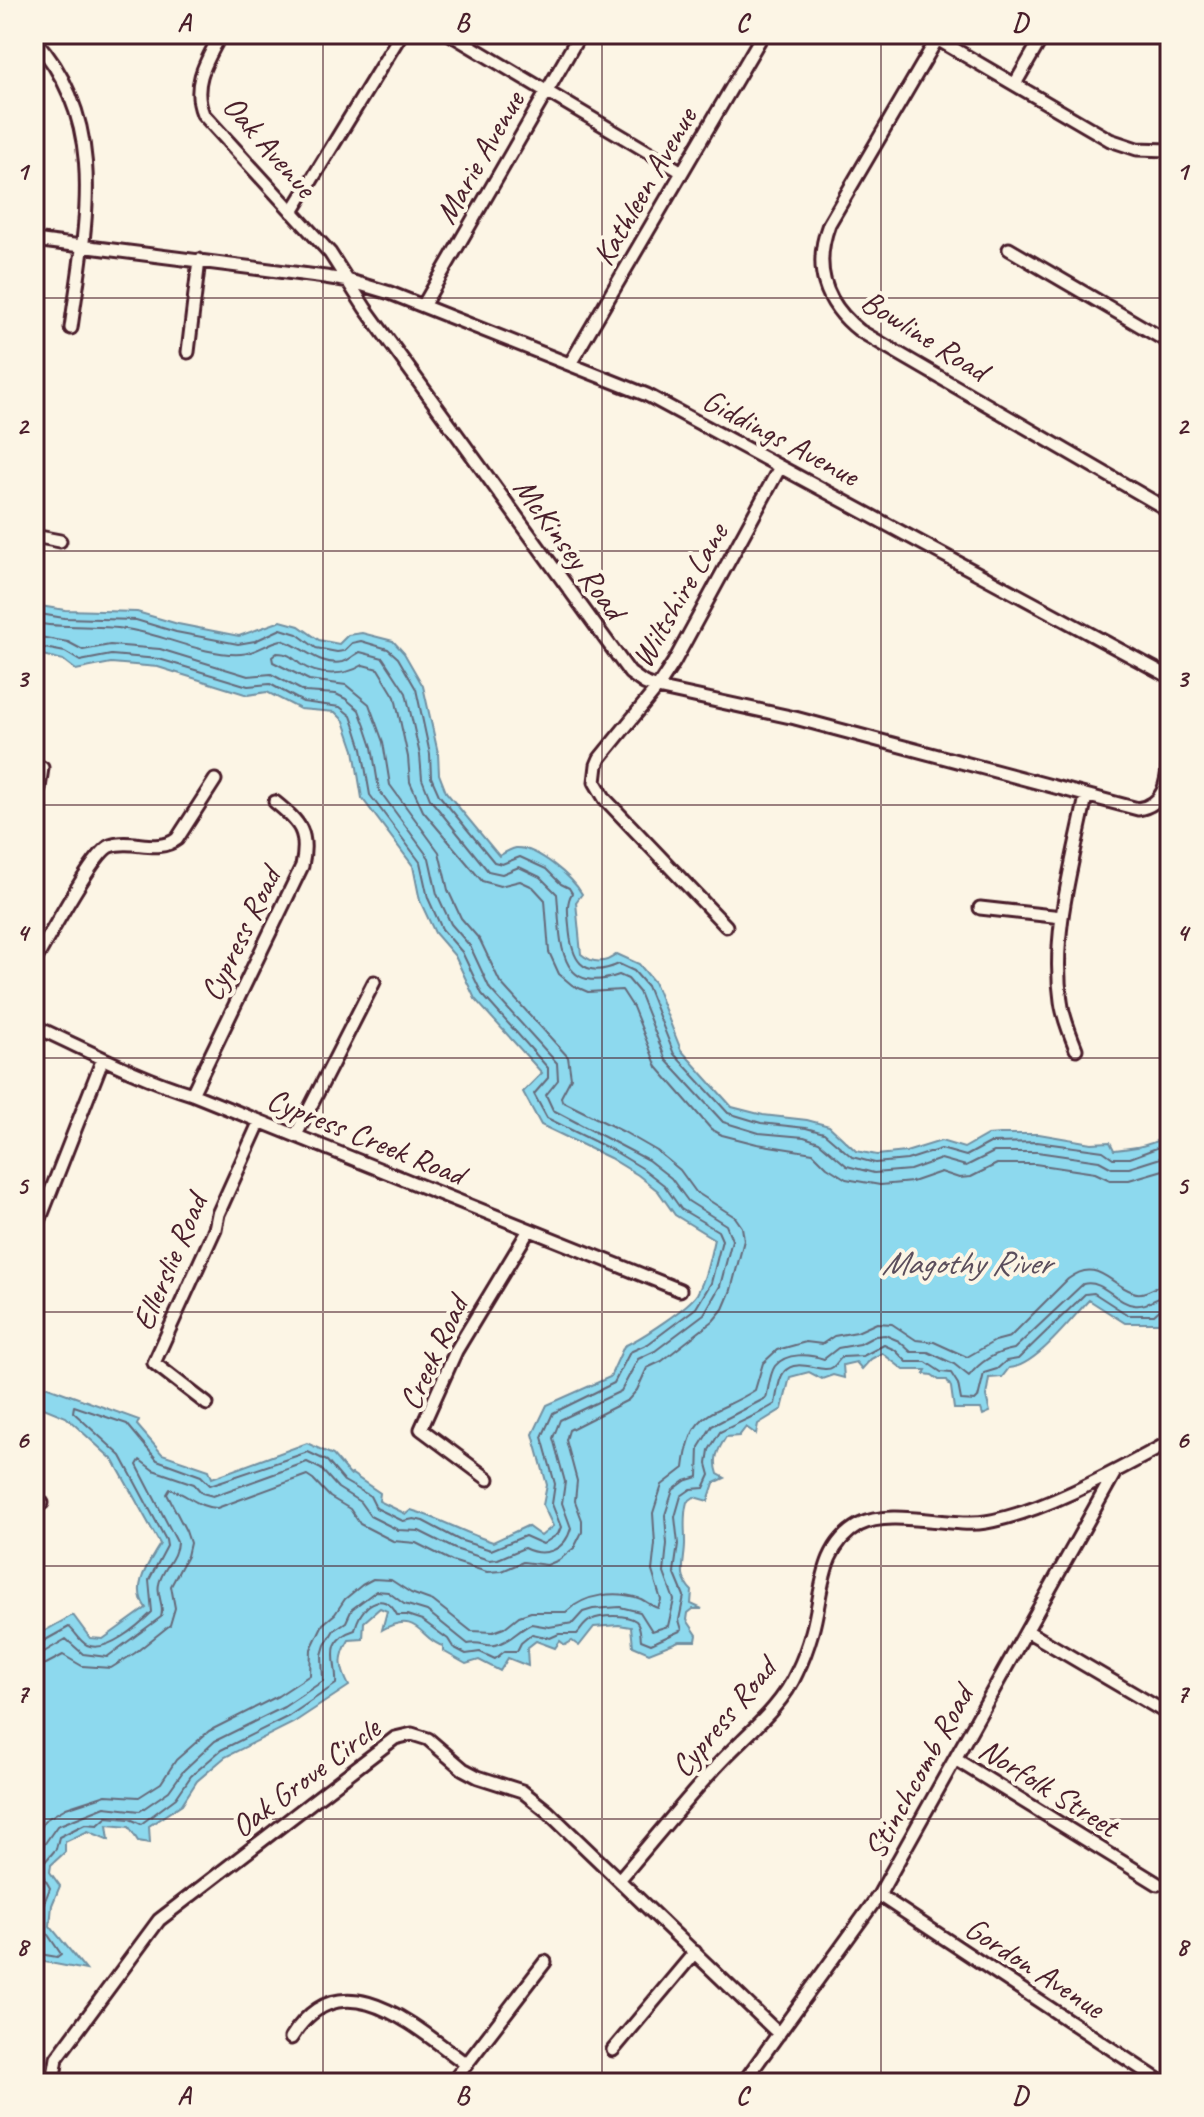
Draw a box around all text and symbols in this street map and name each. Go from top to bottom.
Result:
text: A [177,6,192,39]
text: B [455,6,471,39]
text: C [736,6,752,39]
text: D [1012,6,1030,39]
street label: Marie Avenue [425,81,535,231]
street label: Oak Avenue [214,86,327,208]
street label: Kathleen Avenue [583,98,707,273]
text: 1 [16,155,31,188]
text: 1 [1176,155,1191,188]
street label: Bowline Road [854,281,999,393]
street label: Giddings Avenue [696,379,868,497]
text: 2 [16,409,30,442]
text: 2 [1176,409,1190,442]
street label: McKinsey Road [504,469,638,632]
street label: Wiltshire Lane [622,514,738,675]
text: 3 [16,662,30,695]
text: 3 [1176,662,1190,695]
street label: Cypress Road [191,857,292,1008]
text: 4 [16,916,31,949]
text: 4 [1176,916,1191,949]
street label: Cypress Creek Road [261,1078,475,1197]
text: 5 [16,1169,30,1202]
text: 5 [1176,1169,1190,1202]
street label: Ellerslie Road [123,1184,218,1336]
water label: Magothy River [881,1241,1056,1284]
street label: Creek Road [389,1286,479,1417]
text: 6 [16,1423,30,1456]
text: 6 [1176,1423,1190,1456]
street label: Cypress Road [662,1646,788,1785]
street label: Stinchcomb Road [854,1674,985,1866]
text: 7 [16,1677,30,1710]
text: 7 [1176,1677,1190,1710]
street label: Oak Grove Circle [223,1706,390,1847]
street label: Norfolk Street [972,1729,1129,1848]
street label: Gordon Avenue [957,1907,1114,2029]
text: 8 [16,1930,31,1963]
text: 8 [1176,1930,1191,1963]
text: A [177,2079,192,2112]
text: B [455,2079,471,2112]
text: C [736,2079,752,2112]
text: D [1012,2079,1030,2112]

